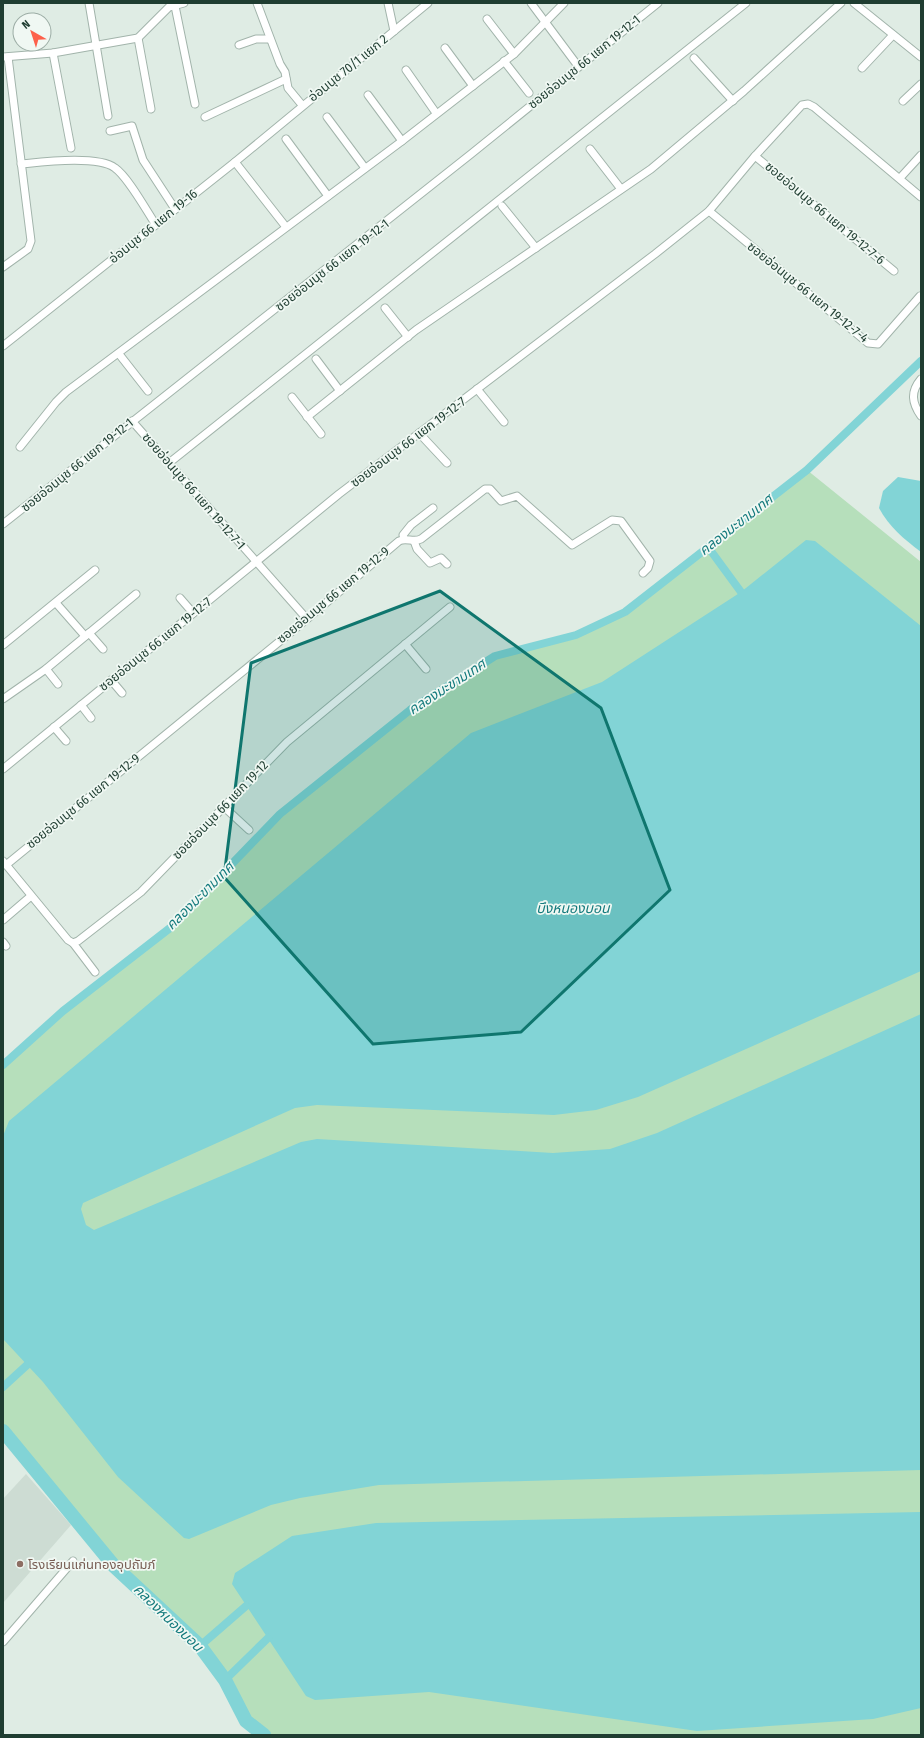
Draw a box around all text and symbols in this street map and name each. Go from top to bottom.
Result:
north arrow [12,12,52,52]
street label: ซอยอ่อนนุช 66 แยก 19-12-1 [525,12,643,112]
text: N [19,17,33,32]
street label: อ่อนนุช 70/1 แยก 2 [305,31,391,105]
street label: ซอยอ่อนนุช 66 แยก 19-12-7-6 [762,159,888,267]
street label: อ่อนนุช 66 แยก 19-16 [106,186,200,266]
street label: ซอยอ่อนนุช 66 แยก 19-12-1 [272,216,392,314]
street label: ซอยอ่อนนุช 66 แยก 19-12-7-4 [744,239,872,345]
street label: ซอยอ่อนนุช 66 แยก 19-12-7 [347,394,469,490]
street label: ซอยอ่อนนุช 66 แยก 19-12-1 [18,415,136,515]
street label: ซอยอ่อนนุช 66 แยก 19-12-7-1 [139,430,249,552]
water label: คลองมะขามเทศ [696,490,778,559]
street label: ซอยอ่อนนุช 66 แยก 19-12-9 [274,544,392,646]
street label: ซอยอ่อนนุช 66 แยก 19-12-7 [96,594,214,694]
water label: คลองมะขามเทศ [405,654,491,718]
street label: ซอยอ่อนนุช 66 แยก 19-12-9 [23,750,143,852]
street label: ซอยอ่อนนุช 66 แยก 19-12 [169,757,271,862]
water label: คลองมะขามเทศ [163,857,239,933]
water label: บึงหนองบอน [536,900,611,917]
place label: โรงเรียนแก่นทองอุปถัมภ์ [28,1557,155,1572]
marker: โรงเรียนแก่นทองอุปถัมภ์ [15,1559,25,1569]
water label: คลองหนองบอน [130,1581,207,1656]

